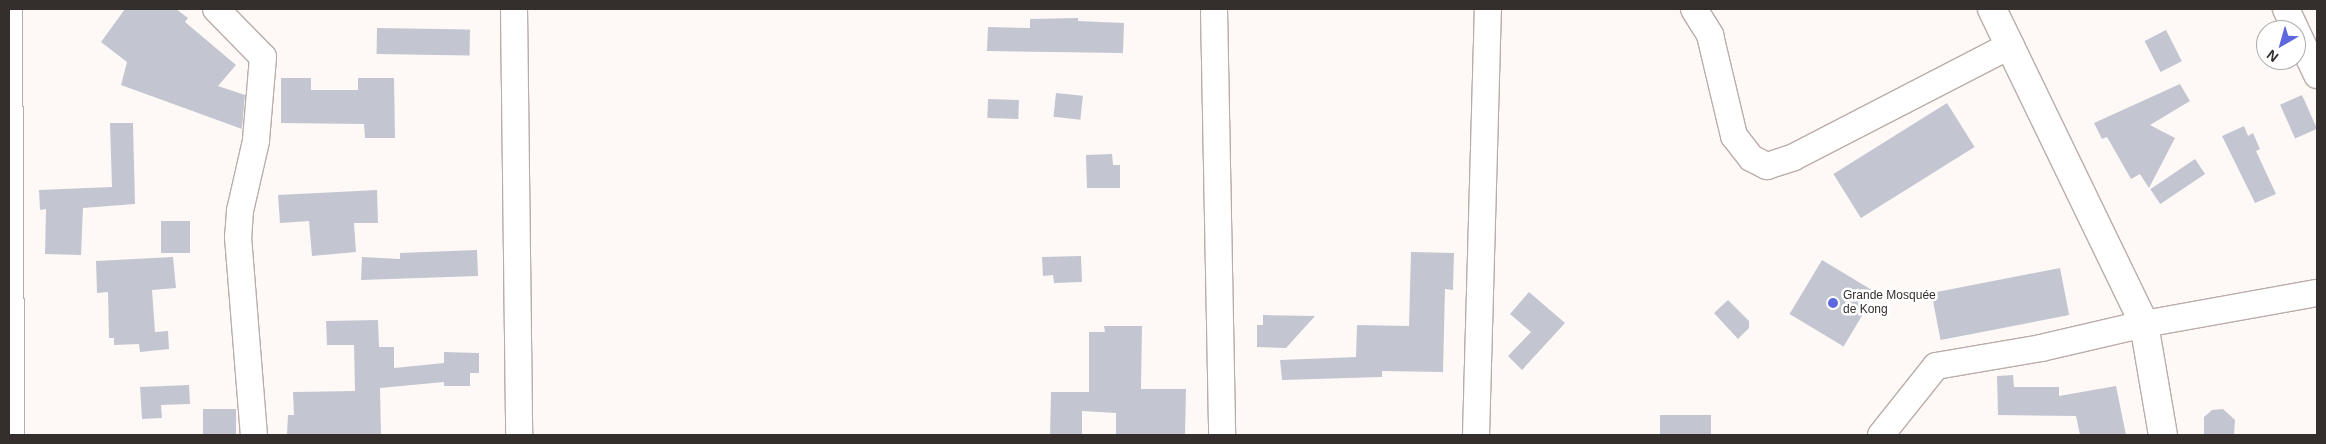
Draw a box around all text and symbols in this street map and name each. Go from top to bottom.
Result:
north arrow [2256,20,2306,70]
text: N [2263,47,2281,65]
place label: Grande Mosquée de Kong [1843,289,1936,317]
marker: Grande Mosquée de Kong [1827,297,1839,309]

